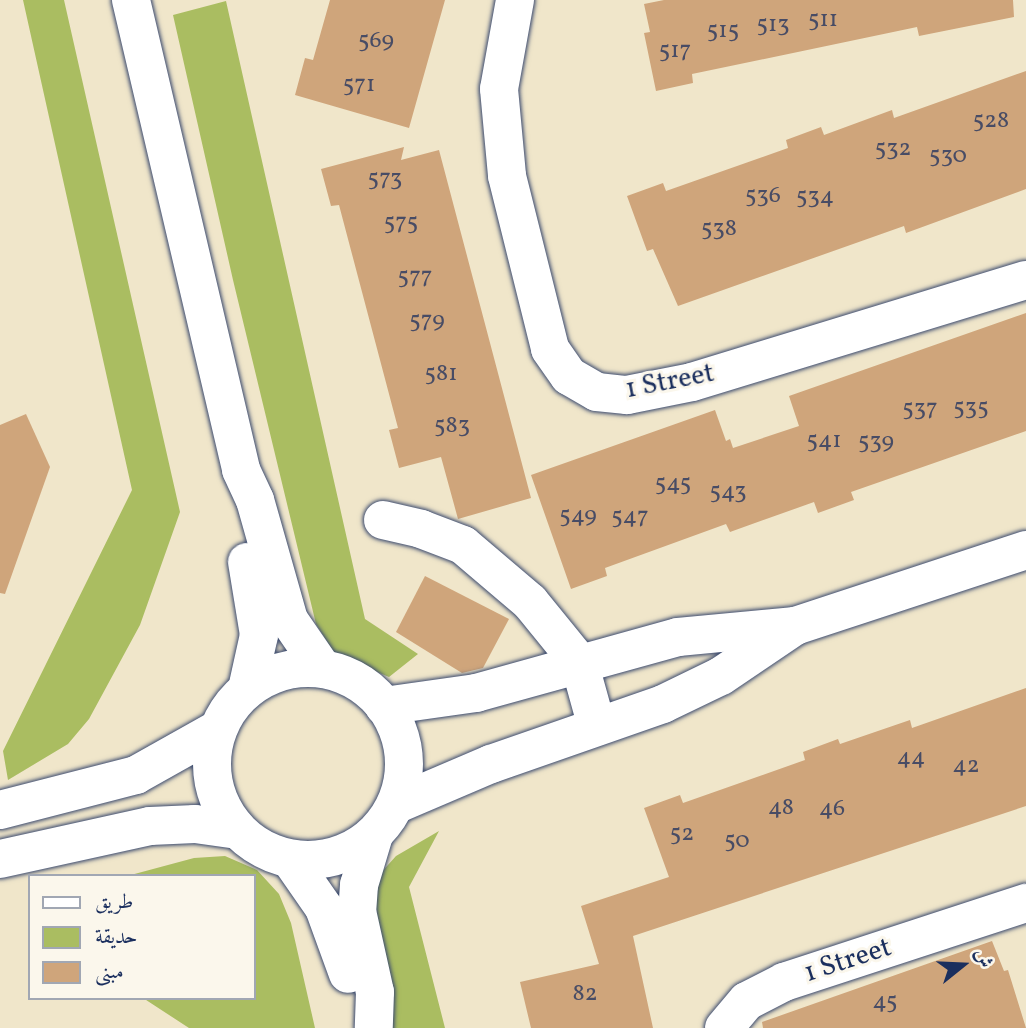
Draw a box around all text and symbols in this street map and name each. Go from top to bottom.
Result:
house number: 511 [808,7,838,35]
house number: 513 [756,12,790,40]
house number: 515 [707,18,739,46]
house number: 569 [358,28,394,56]
house number: 517 [659,38,691,66]
house number: 571 [343,72,375,100]
house number: 528 [973,108,1009,136]
house number: 532 [875,136,911,164]
house number: 530 [929,143,967,171]
house number: 573 [368,166,402,194]
house number: 536 [745,183,781,211]
house number: 534 [796,184,834,212]
house number: 575 [384,210,418,238]
house number: 538 [701,216,737,244]
house number: 577 [398,264,432,292]
house number: 579 [409,308,445,336]
street label: 1 Street [623,357,717,407]
house number: 581 [424,361,458,389]
house number: 535 [953,395,989,423]
house number: 537 [902,396,938,424]
house number: 583 [434,413,470,441]
house number: 541 [806,428,842,456]
house number: 539 [858,429,894,457]
house number: 545 [655,471,691,499]
house number: 543 [709,479,747,507]
house number: 549 [559,503,597,531]
house number: 547 [611,504,649,532]
house number: 44 [897,745,925,773]
house number: 42 [952,753,980,781]
house number: 48 [768,795,794,823]
house number: 46 [819,796,845,824]
house number: 52 [670,821,694,849]
house number: 50 [724,828,750,856]
legend [28,874,256,1000]
text: طريق [95,888,133,917]
text: حديقة [95,923,138,952]
north arrow [928,930,998,1000]
street label: 1 Street [800,931,896,991]
text: ش [968,946,998,971]
text: مبنى [95,958,124,987]
house number: 82 [572,981,598,1009]
house number: 45 [872,989,898,1017]

